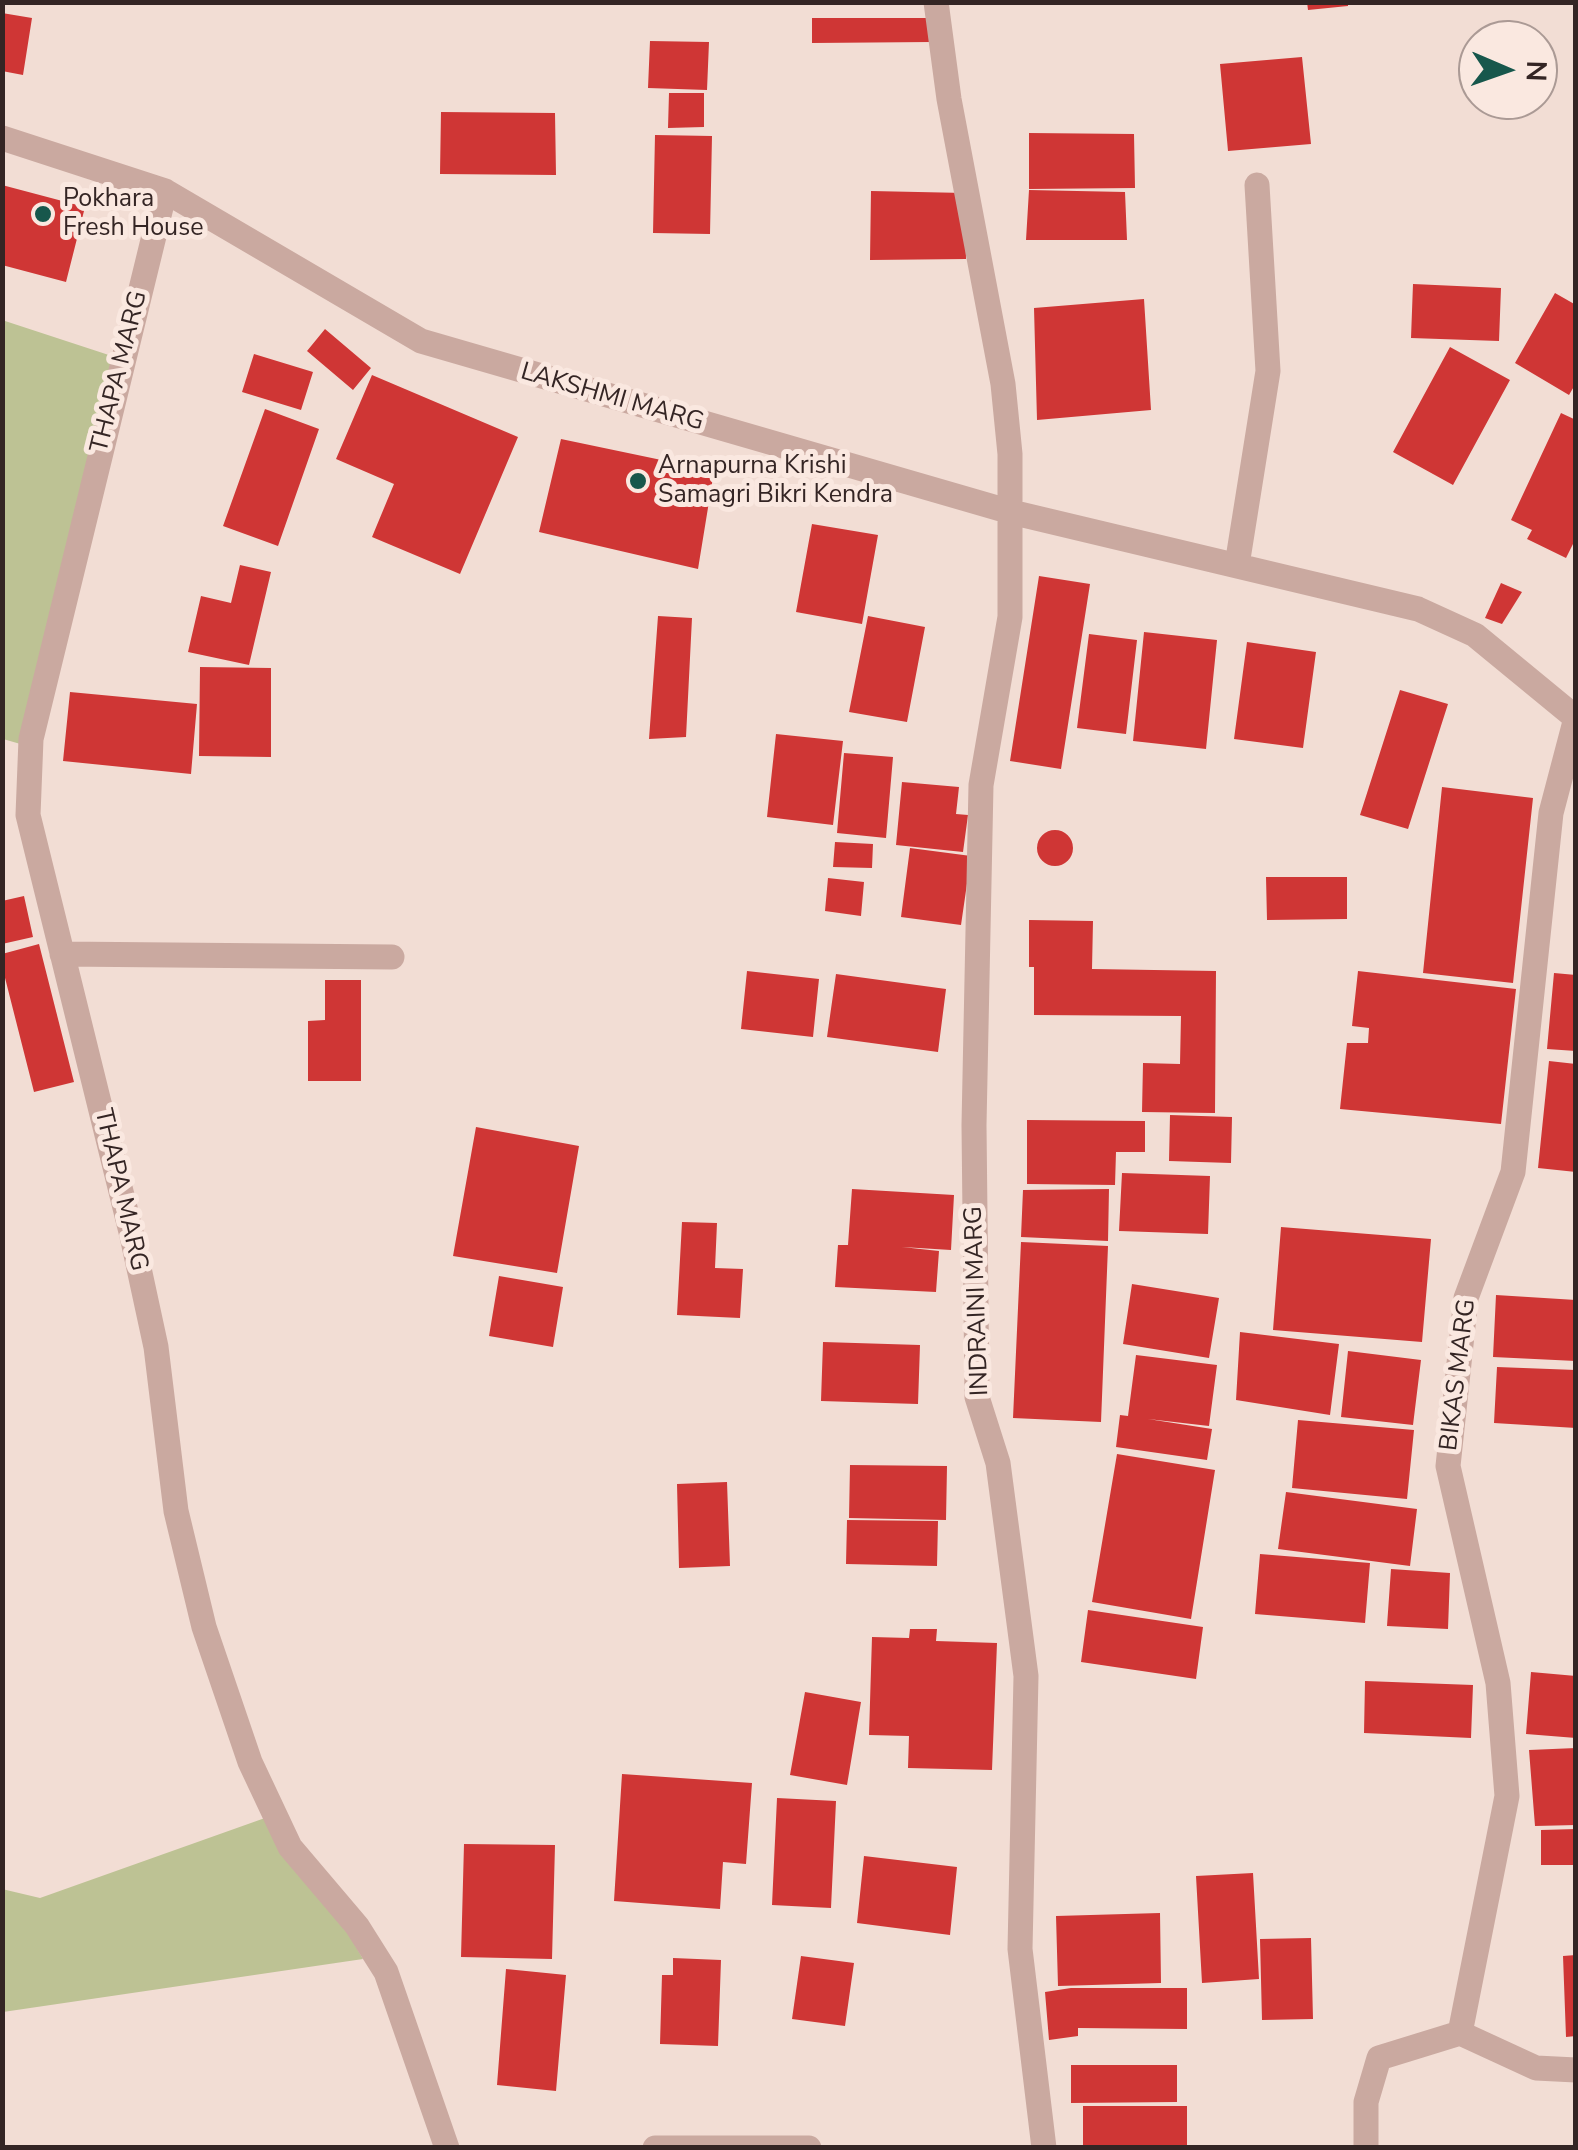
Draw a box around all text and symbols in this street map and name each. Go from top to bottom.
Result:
north arrow [1458,20,1558,120]
text: N [1517,60,1555,82]
place label: Pokhara Fresh House [63,185,203,244]
marker: Pokhara Fresh House [32,203,54,225]
street label: THAPA MARG [85,288,155,456]
street label: LAKSHMI MARG [517,358,707,438]
place label: Arnapurna Krishi Samagri Bikri Kendra [658,452,893,511]
marker: Arnapurna Krishi Samagri Bikri Kendra [627,470,649,492]
street label: THAPA MARG [87,1106,153,1274]
street label: INDRAINI MARG [960,1205,996,1397]
street label: BIKAS MARG [1435,1298,1483,1452]

